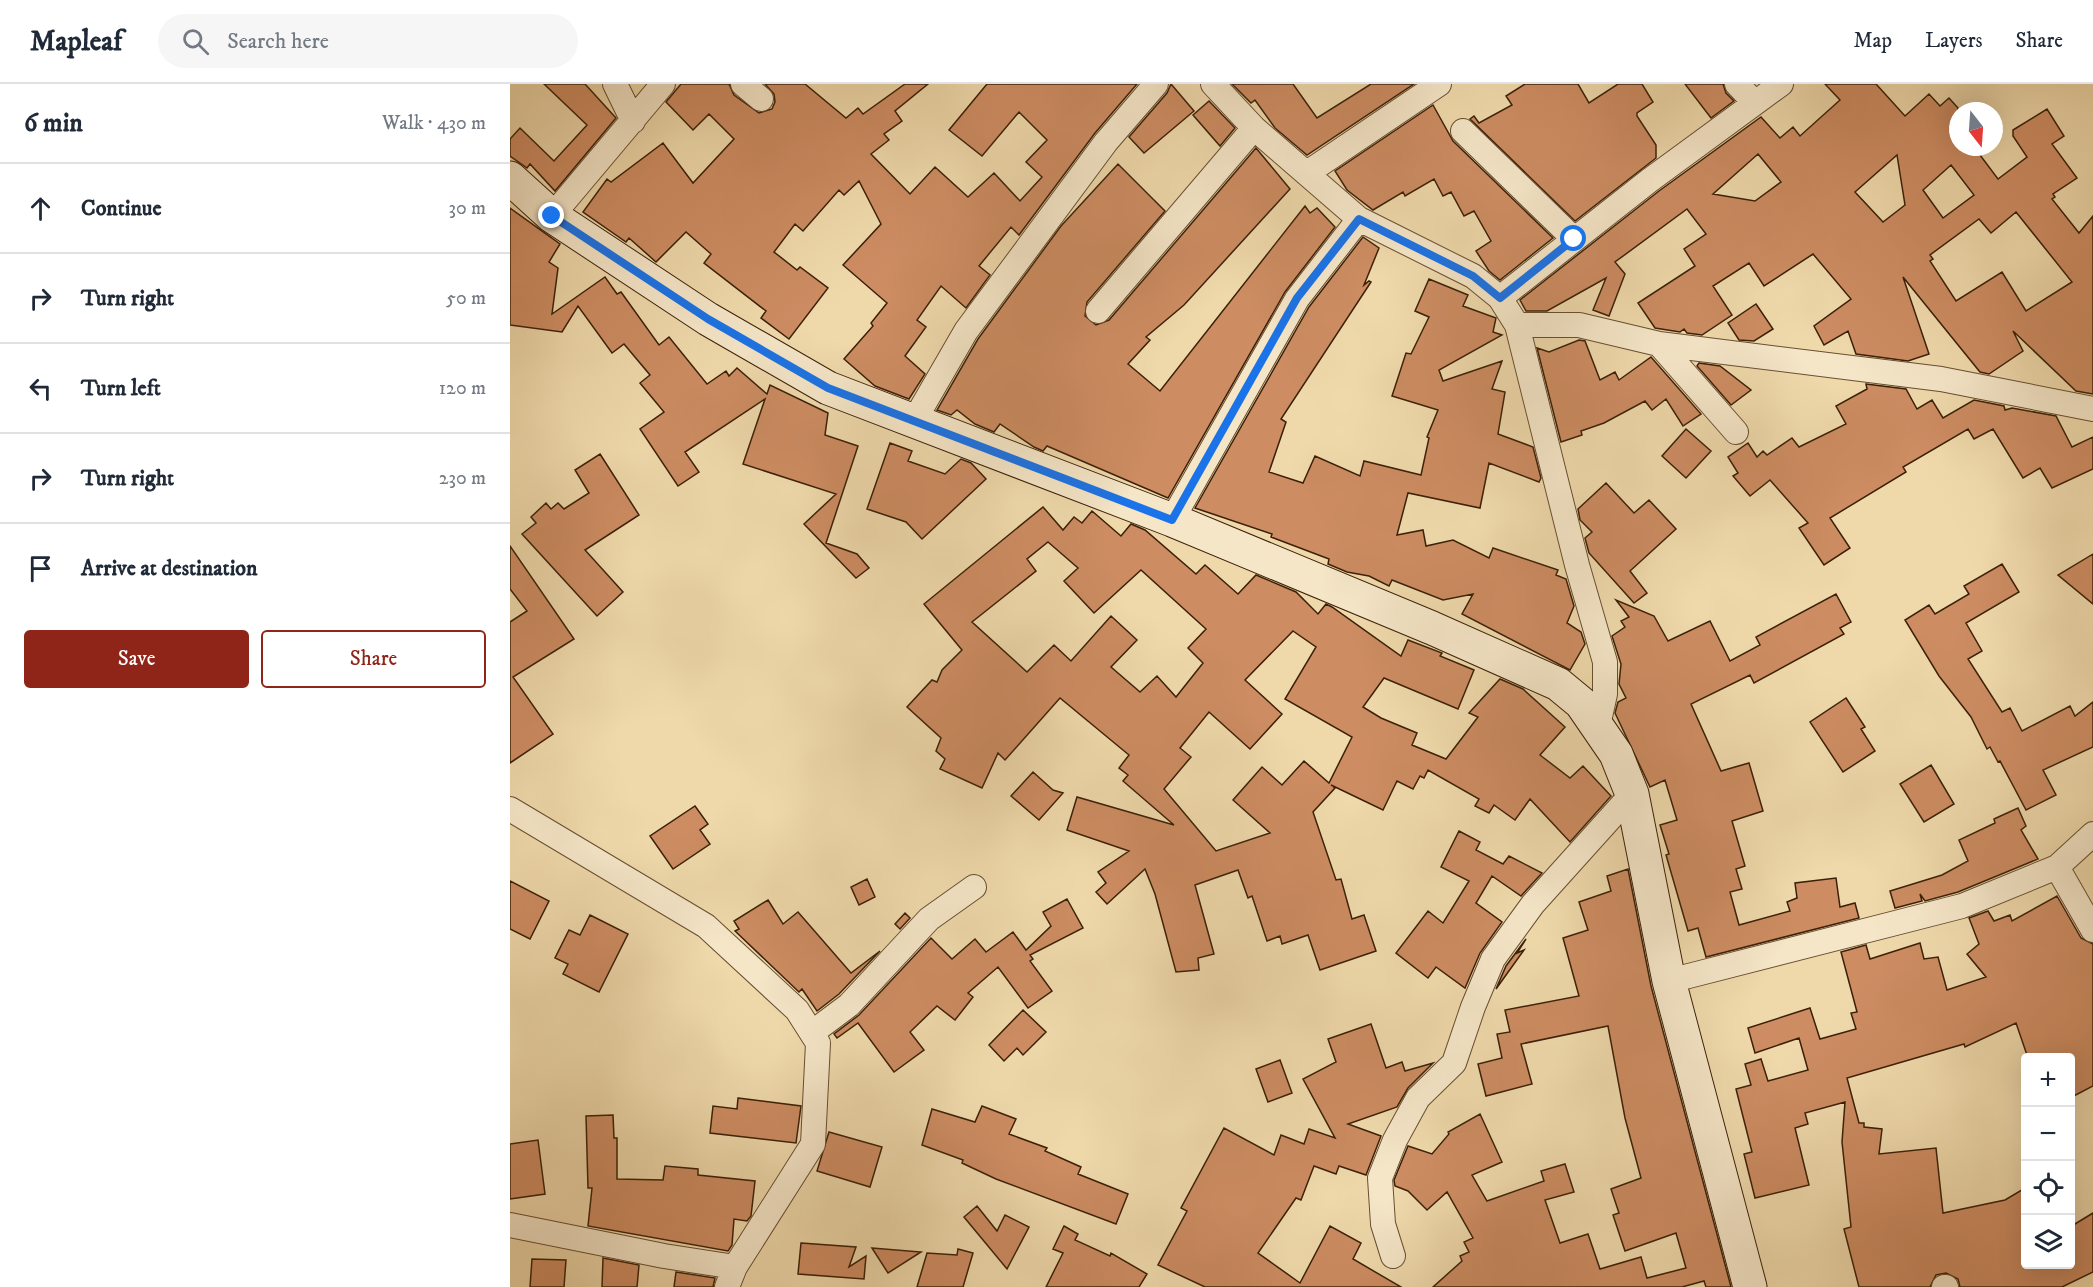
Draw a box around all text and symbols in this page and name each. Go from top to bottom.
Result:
search box [158,14,578,68]
text: Mapleaf [30,24,122,59]
icon: search [179,25,212,58]
text: Search here [227,28,329,55]
text: Map [1853,28,1892,54]
text: Layers [1925,28,1983,54]
text: Share [2016,28,2063,54]
north arrow [1949,102,2003,156]
text: 6 min [24,107,83,140]
text: Walk · 430 m [382,111,486,136]
icon: ahead [24,192,57,225]
text: Continue [81,195,162,222]
text: 30 m [448,196,486,221]
route end [538,202,564,228]
route start [1560,225,1586,251]
icon: right [24,282,57,315]
text: Turn right [81,285,174,312]
text: 50 m [446,286,486,311]
icon: left [24,372,57,405]
text: Turn left [81,375,161,402]
text: 120 m [439,376,486,401]
icon: right [24,462,57,495]
text: Turn right [81,465,174,492]
text: 230 m [439,466,486,491]
icon: arrive [24,552,57,585]
text: Arrive at destination [81,555,258,582]
button: Save [24,630,249,688]
button: Share [261,630,486,688]
map controls [2021,1053,2075,1269]
button: + [2021,1053,2075,1107]
button: − [2021,1107,2075,1161]
button: locate [2021,1161,2075,1215]
button: layers [2021,1215,2075,1269]

